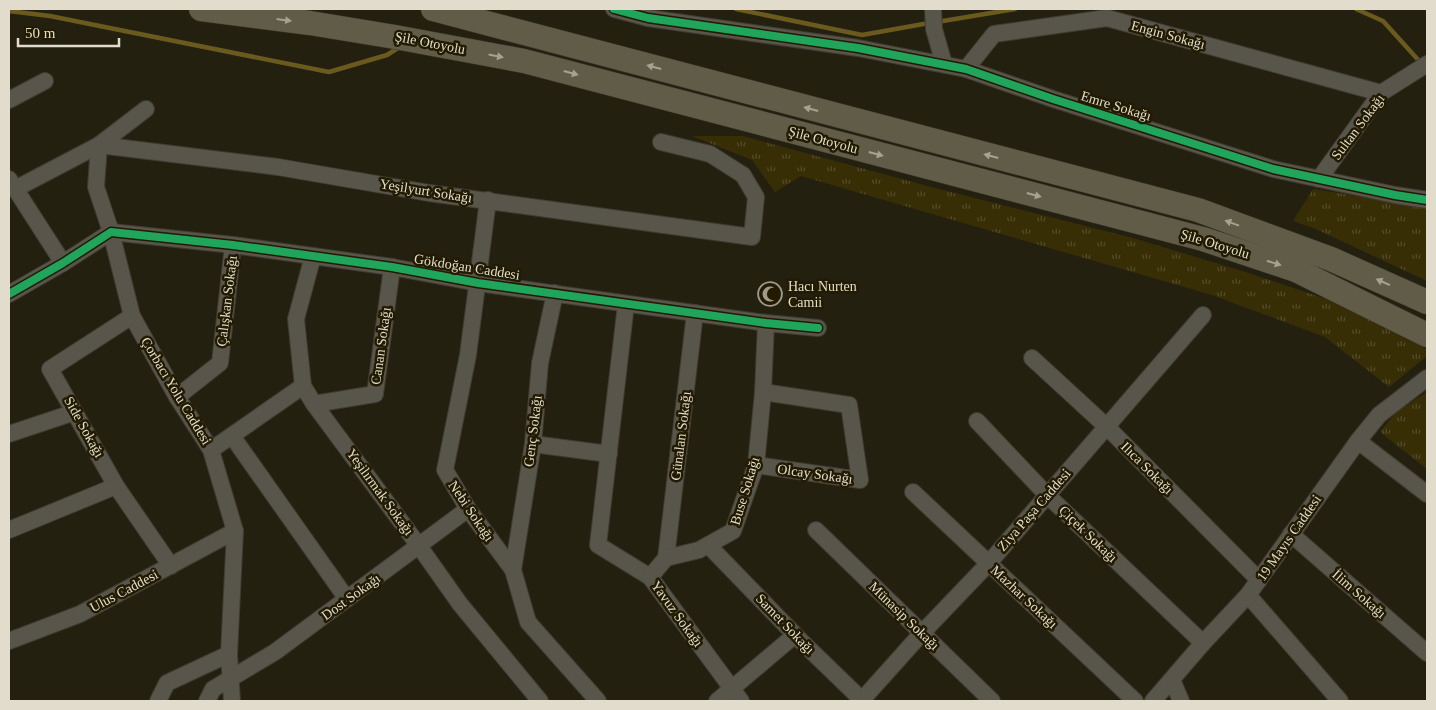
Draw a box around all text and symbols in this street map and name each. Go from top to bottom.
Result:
scale bar [18,15,119,47]
one-way arrow [276,16,292,24]
street label: Engin Sokağı [1129,18,1207,52]
text: 50 m [25,25,56,41]
street label: Şile Otoyolu [394,29,466,57]
one-way arrow [488,52,504,60]
one-way arrow [647,63,662,71]
one-way arrow [564,69,579,77]
street label: Emre Sokağı [1079,88,1153,124]
street label: Sultan Sokağı [1328,91,1388,163]
one-way arrow [804,104,819,112]
street label: Şile Otoyolu [787,124,859,156]
one-way arrow [869,150,884,158]
one-way arrow [983,152,999,160]
street label: Yeşilyurt Sokağı [379,176,473,206]
one-way arrow [1026,191,1041,199]
one-way arrow [1224,219,1239,227]
street label: Şile Otoyolu [1179,226,1251,262]
street label: Gökdoğan Caddesi [413,251,521,283]
street label: Çalışkan Sokağı [214,255,240,347]
one-way arrow [1267,259,1282,267]
one-way arrow [1376,278,1390,286]
place label: Hacı Nurten Camii [788,279,857,310]
mosque icon: Hacı Nurten Camii [757,281,783,307]
street label: Canan Sokağı [368,306,394,386]
street label: Çorbacı Yolu Caddesi [138,335,214,447]
street label: Günalan Sokağı [668,390,694,481]
street label: Side Sokağı [61,394,107,460]
street label: Genç Sokağı [521,394,545,468]
street label: Ilıca Sokağı [1118,439,1176,497]
street label: Yeşilırmak Sokağı [344,446,416,538]
street label: Buse Sokağı [728,455,762,527]
street label: Olcay Sokağı [776,461,854,487]
street label: Ziya Paşa Caddesi [994,466,1074,554]
street label: Nebi Sokağı [445,478,497,544]
street label: 19 Mayıs Caddesi [1254,492,1324,584]
street label: Çiçek Sokağı [1056,503,1120,566]
street label: Mazhar Sokağı [988,562,1060,632]
street label: Ulus Caddesi [87,567,161,615]
street label: İlim Sokağı [1329,567,1389,621]
street label: Dost Sokağı [319,571,383,623]
street label: Yavuz Sokağı [648,578,706,650]
street label: Münasip Sokağı [866,579,942,653]
street label: Samet Sokağı [753,591,817,657]

